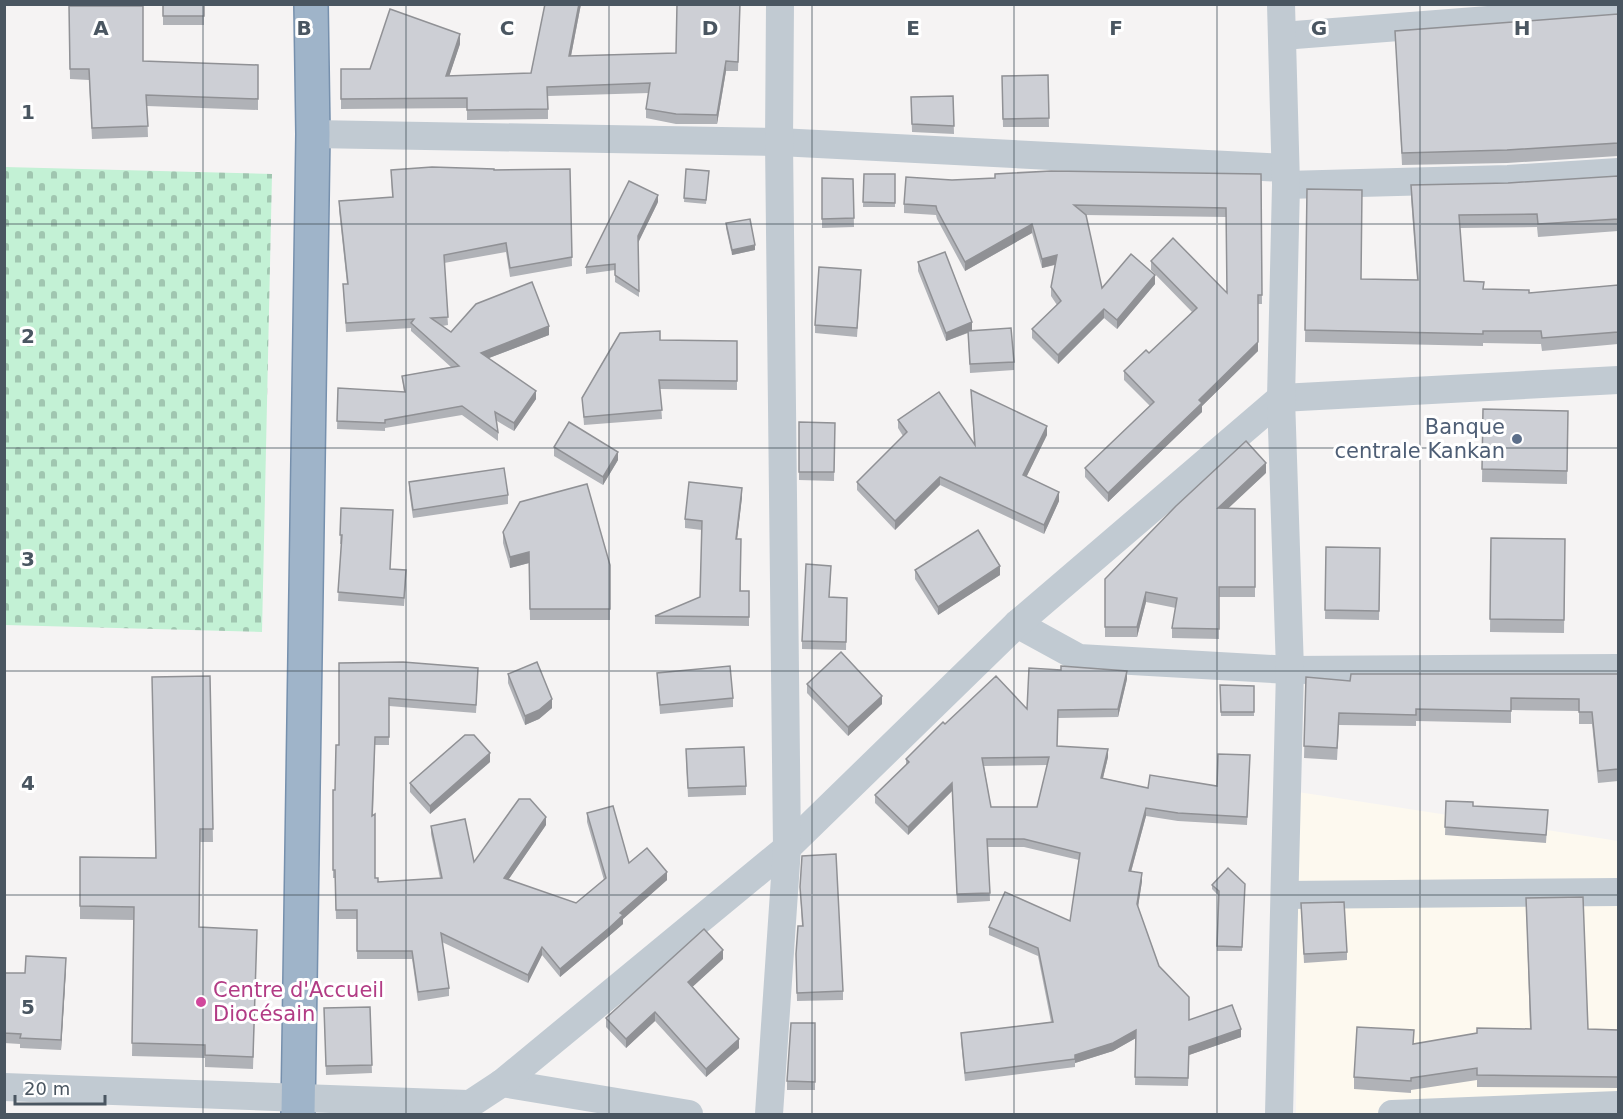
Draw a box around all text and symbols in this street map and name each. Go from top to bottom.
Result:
text: A [93,16,109,40]
text: B [296,16,312,40]
text: C [500,16,514,40]
text: D [702,16,718,40]
text: E [906,16,920,40]
text: F [1109,16,1123,40]
text: G [1311,16,1327,40]
text: H [1514,16,1530,40]
text: 1 [21,100,35,124]
text: 2 [21,324,35,348]
place label: Banque centrale Kankan [1335,415,1505,463]
marker: Banque centrale Kankan [1510,432,1524,446]
text: 3 [21,547,35,571]
text: 4 [21,771,35,795]
place label: Centre d'Accueil Diocésain [213,978,384,1026]
text: 5 [21,995,35,1019]
marker: Centre d'Accueil Diocésain [194,995,208,1009]
scale bar [15,1068,105,1106]
text: 20 m [24,1078,70,1099]

